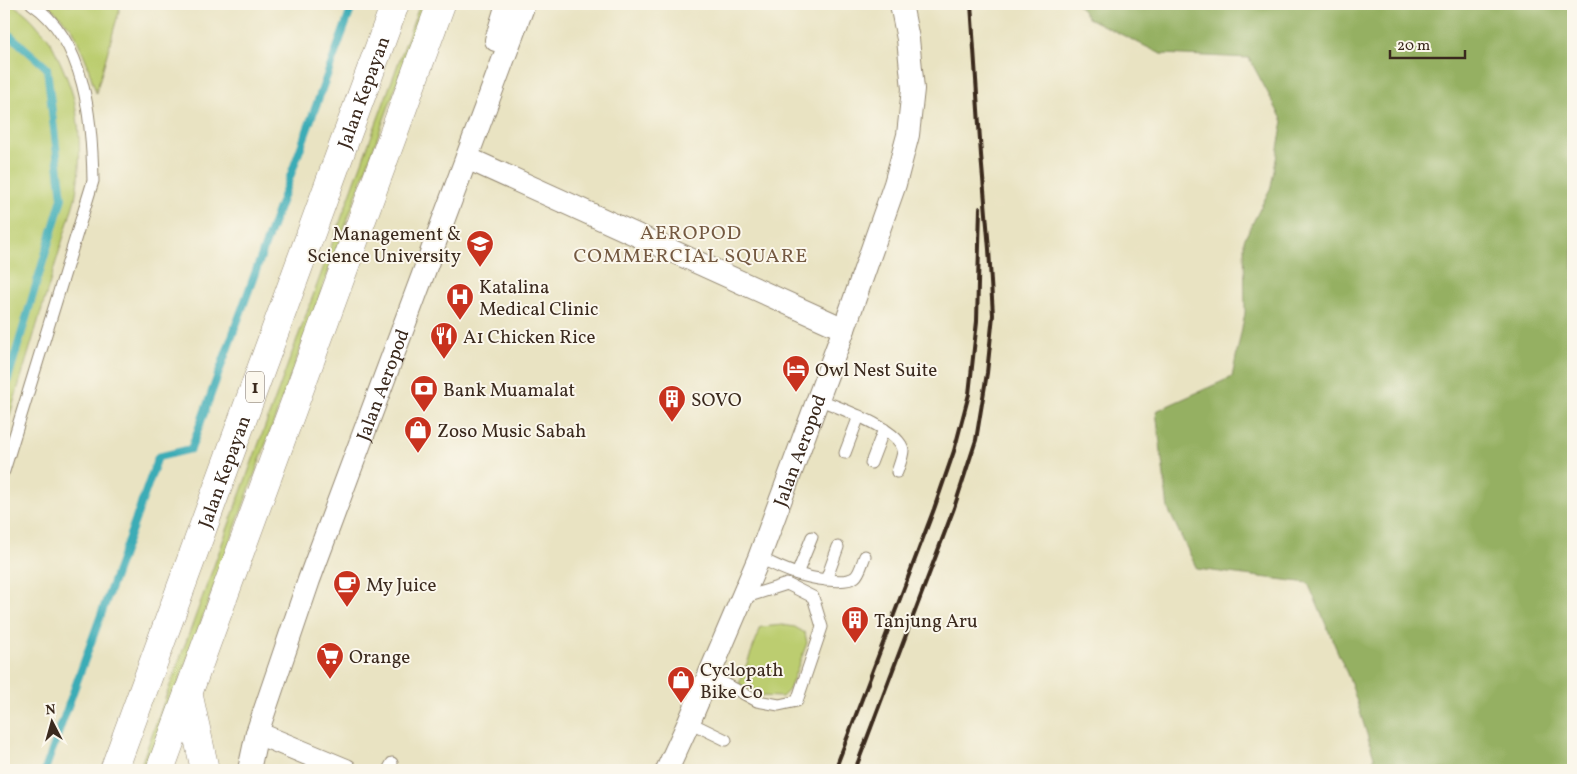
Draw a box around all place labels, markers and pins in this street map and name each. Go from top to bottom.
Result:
place label: Management & Science University [307,222,461,270]
school or university icon: Management & Science University [465,229,495,268]
place label: Katalina Medical Clinic [479,275,599,323]
hospital icon: Katalina Medical Clinic [445,282,475,321]
restaurant icon: A1 Chicken Rice [429,321,459,360]
place label: A1 Chicken Rice [463,325,595,351]
hotel icon: Owl Nest Suite [781,354,811,393]
place label: Owl Nest Suite [815,358,937,384]
bank icon: Bank Muamalat [409,374,439,413]
place label: Bank Muamalat [443,378,575,404]
building icon: SOVO [657,384,687,423]
place label: SOVO [691,388,742,414]
shop icon: Zoso Music Sabah [403,415,433,454]
place label: Zoso Music Sabah [437,419,586,445]
cafe icon: My Juice [332,569,362,608]
place label: My Juice [366,573,436,599]
building icon: Tanjung Aru [840,605,870,644]
place label: Tanjung Aru [874,609,978,635]
supermarket icon: Orange [315,641,345,680]
place label: Orange [349,645,410,671]
place label: Cyclopath Bike Co [700,658,784,706]
shop icon: Cyclopath Bike Co [666,665,696,704]

